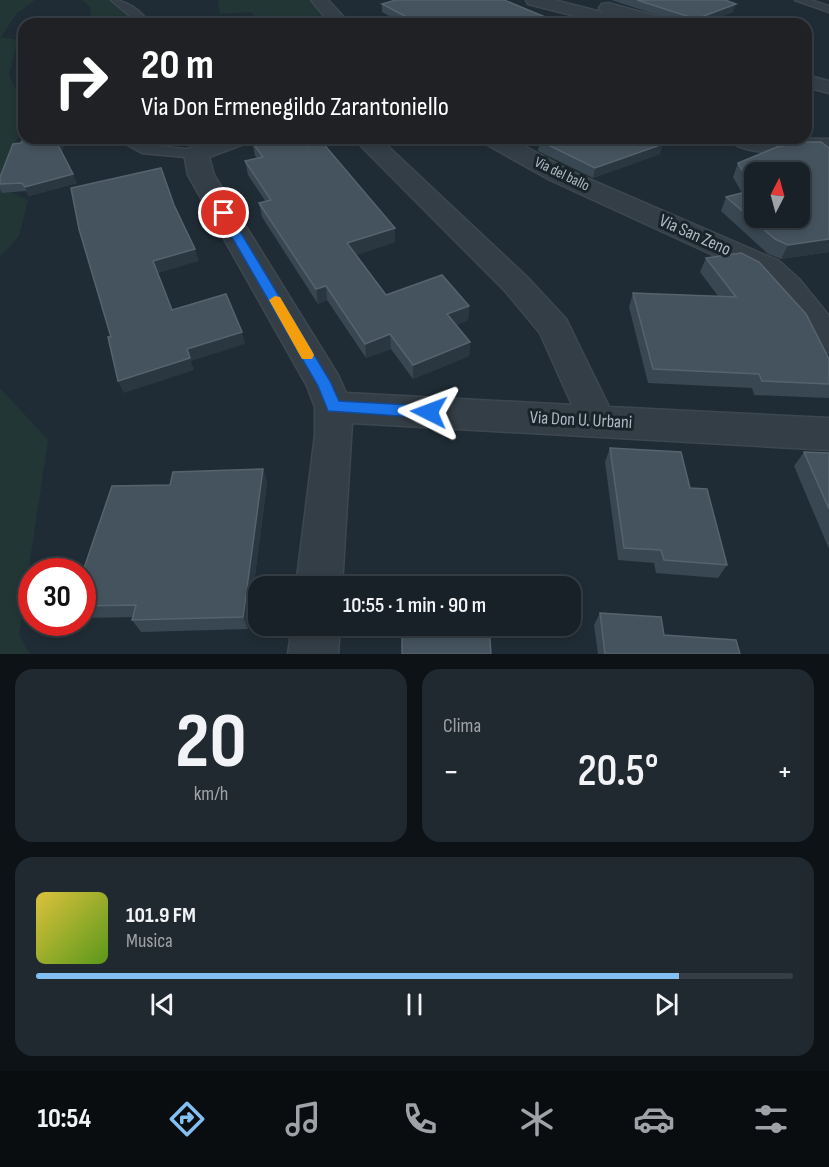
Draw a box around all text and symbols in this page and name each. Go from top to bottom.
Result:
text: 20 m [141,40,214,91]
icon: right [42,42,120,120]
text: Via Don Ermenegildo Zarantoniello [141,91,449,123]
street label: Via del ballo [531,153,593,195]
north arrow [744,162,810,228]
map controls [744,162,810,228]
pin [198,187,249,238]
icon: arrive [207,196,240,229]
street label: Via San Zeno [656,210,734,260]
position arrow [397,380,461,444]
street label: Via Don U. Urbani [529,407,633,433]
speed limit sign: 30 [18,558,96,636]
text: 10:55 · 1 min · 90 m [343,592,486,619]
text: 20 [175,696,247,789]
text: Clima [443,714,481,738]
text: 20.5° [577,744,659,799]
text: − [443,752,459,792]
text: + [777,752,793,792]
text: km/h [194,782,228,806]
text: 101.9 FM [126,902,196,929]
text: Musica [126,929,173,953]
icon: previous [146,988,179,1021]
icon: pause [398,988,431,1021]
icon: next [650,988,683,1021]
icon: directions [166,1098,208,1140]
icon: music [282,1098,324,1140]
icon: phone [399,1098,441,1140]
icon: climate [516,1098,558,1140]
icon: car [633,1098,675,1140]
icon: filters [750,1098,792,1140]
text: 10:54 [37,1103,91,1135]

